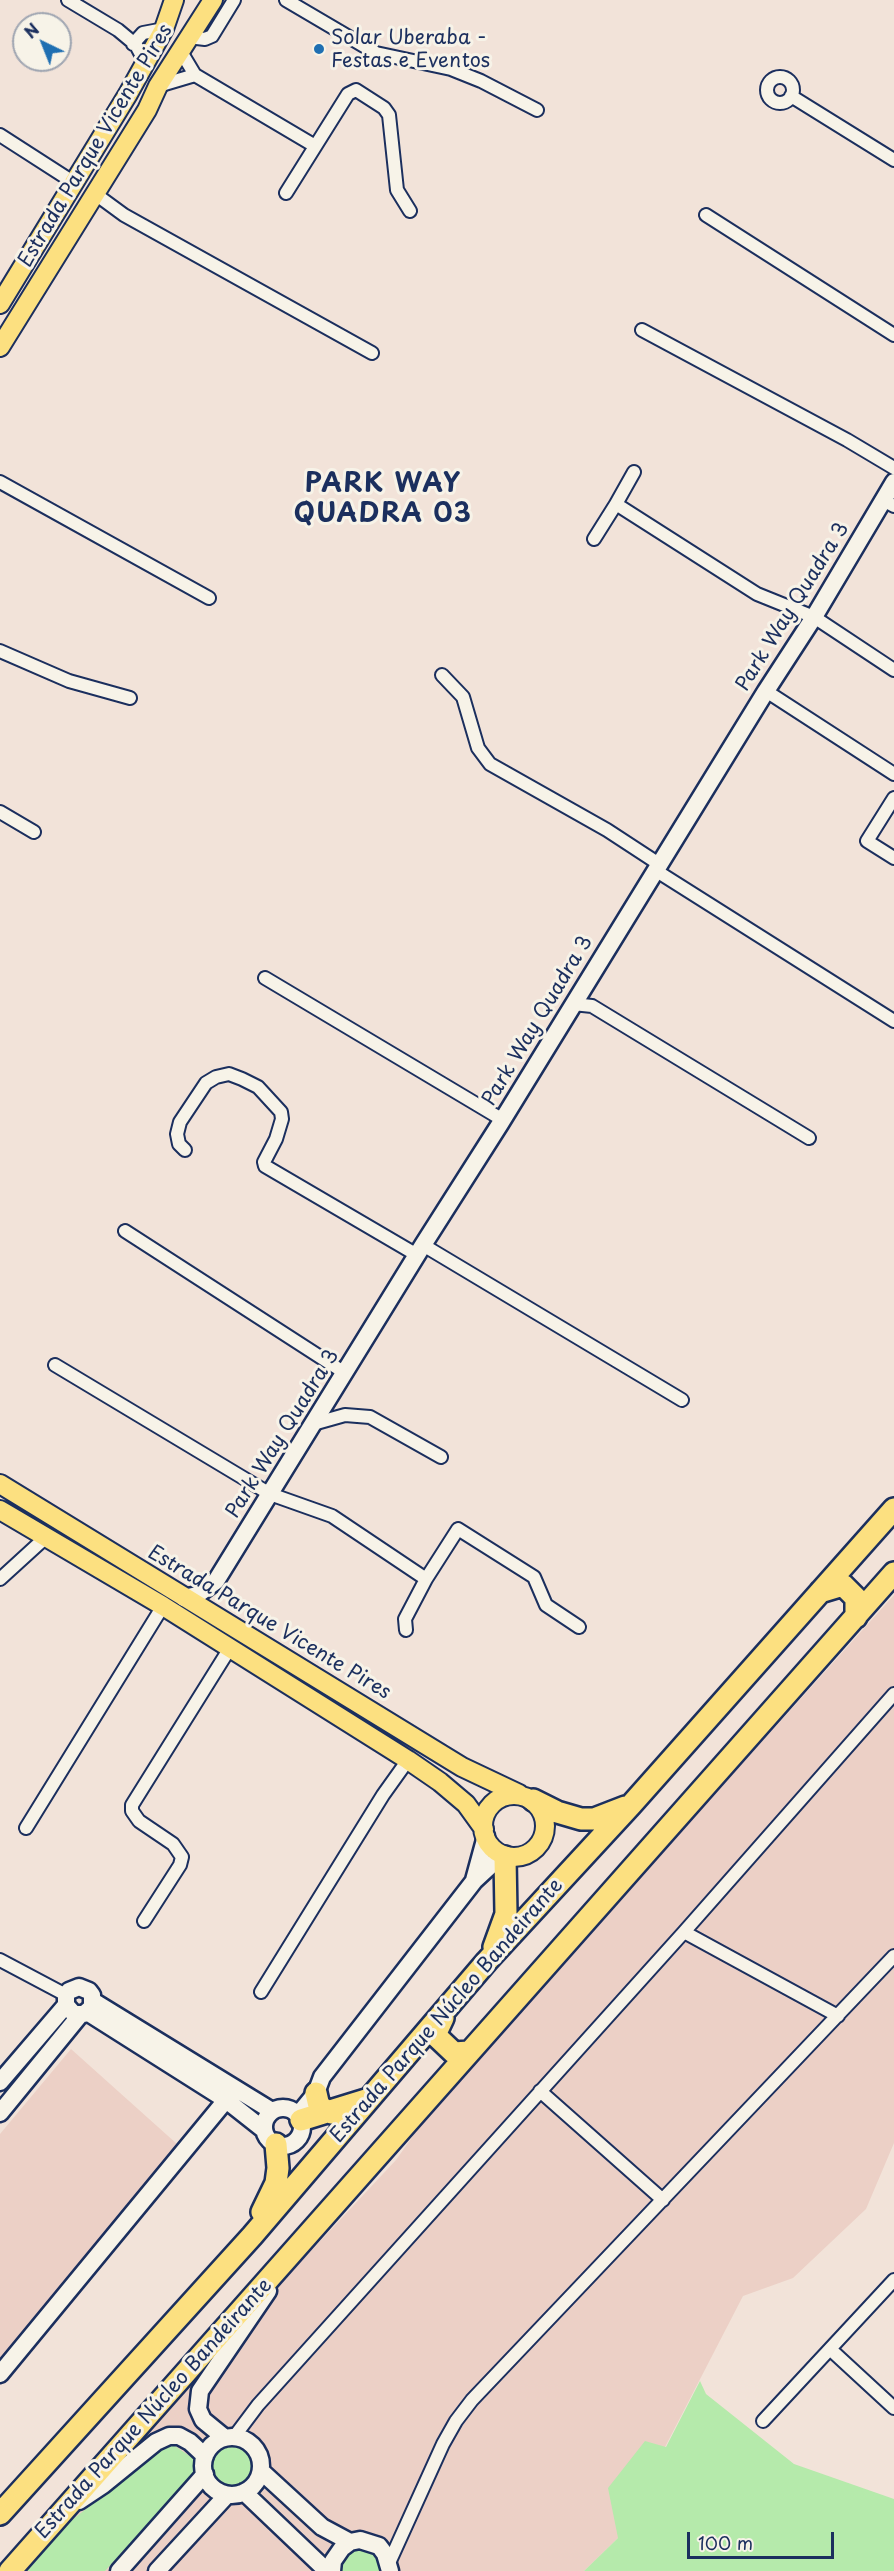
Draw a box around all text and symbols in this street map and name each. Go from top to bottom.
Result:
north arrow [12,12,72,72]
text: N [18,17,44,43]
street label: Estrada Parque Vicente Pires [14,20,178,272]
place label: Solar Uberaba - Festas e Eventos [331,26,490,73]
marker: Solar Uberaba - Festas e Eventos [312,42,326,56]
district label: PARK WAY QUADRA 03 [294,469,472,530]
street label: Park Way Quadra 3 [731,518,855,696]
street label: Park Way Quadra 3 [478,932,598,1110]
street label: Park Way Quadra 3 [221,1345,345,1523]
street label: Estrada Parque Vicente Pires [143,1541,395,1705]
street label: Estrada Parque Núcleo Bandeirante [326,1874,568,2148]
street label: Estrada Parque Núcleo Bandeirante [31,2274,277,2544]
scale bar [690,2520,837,2558]
text: 100 m [698,2529,753,2556]

